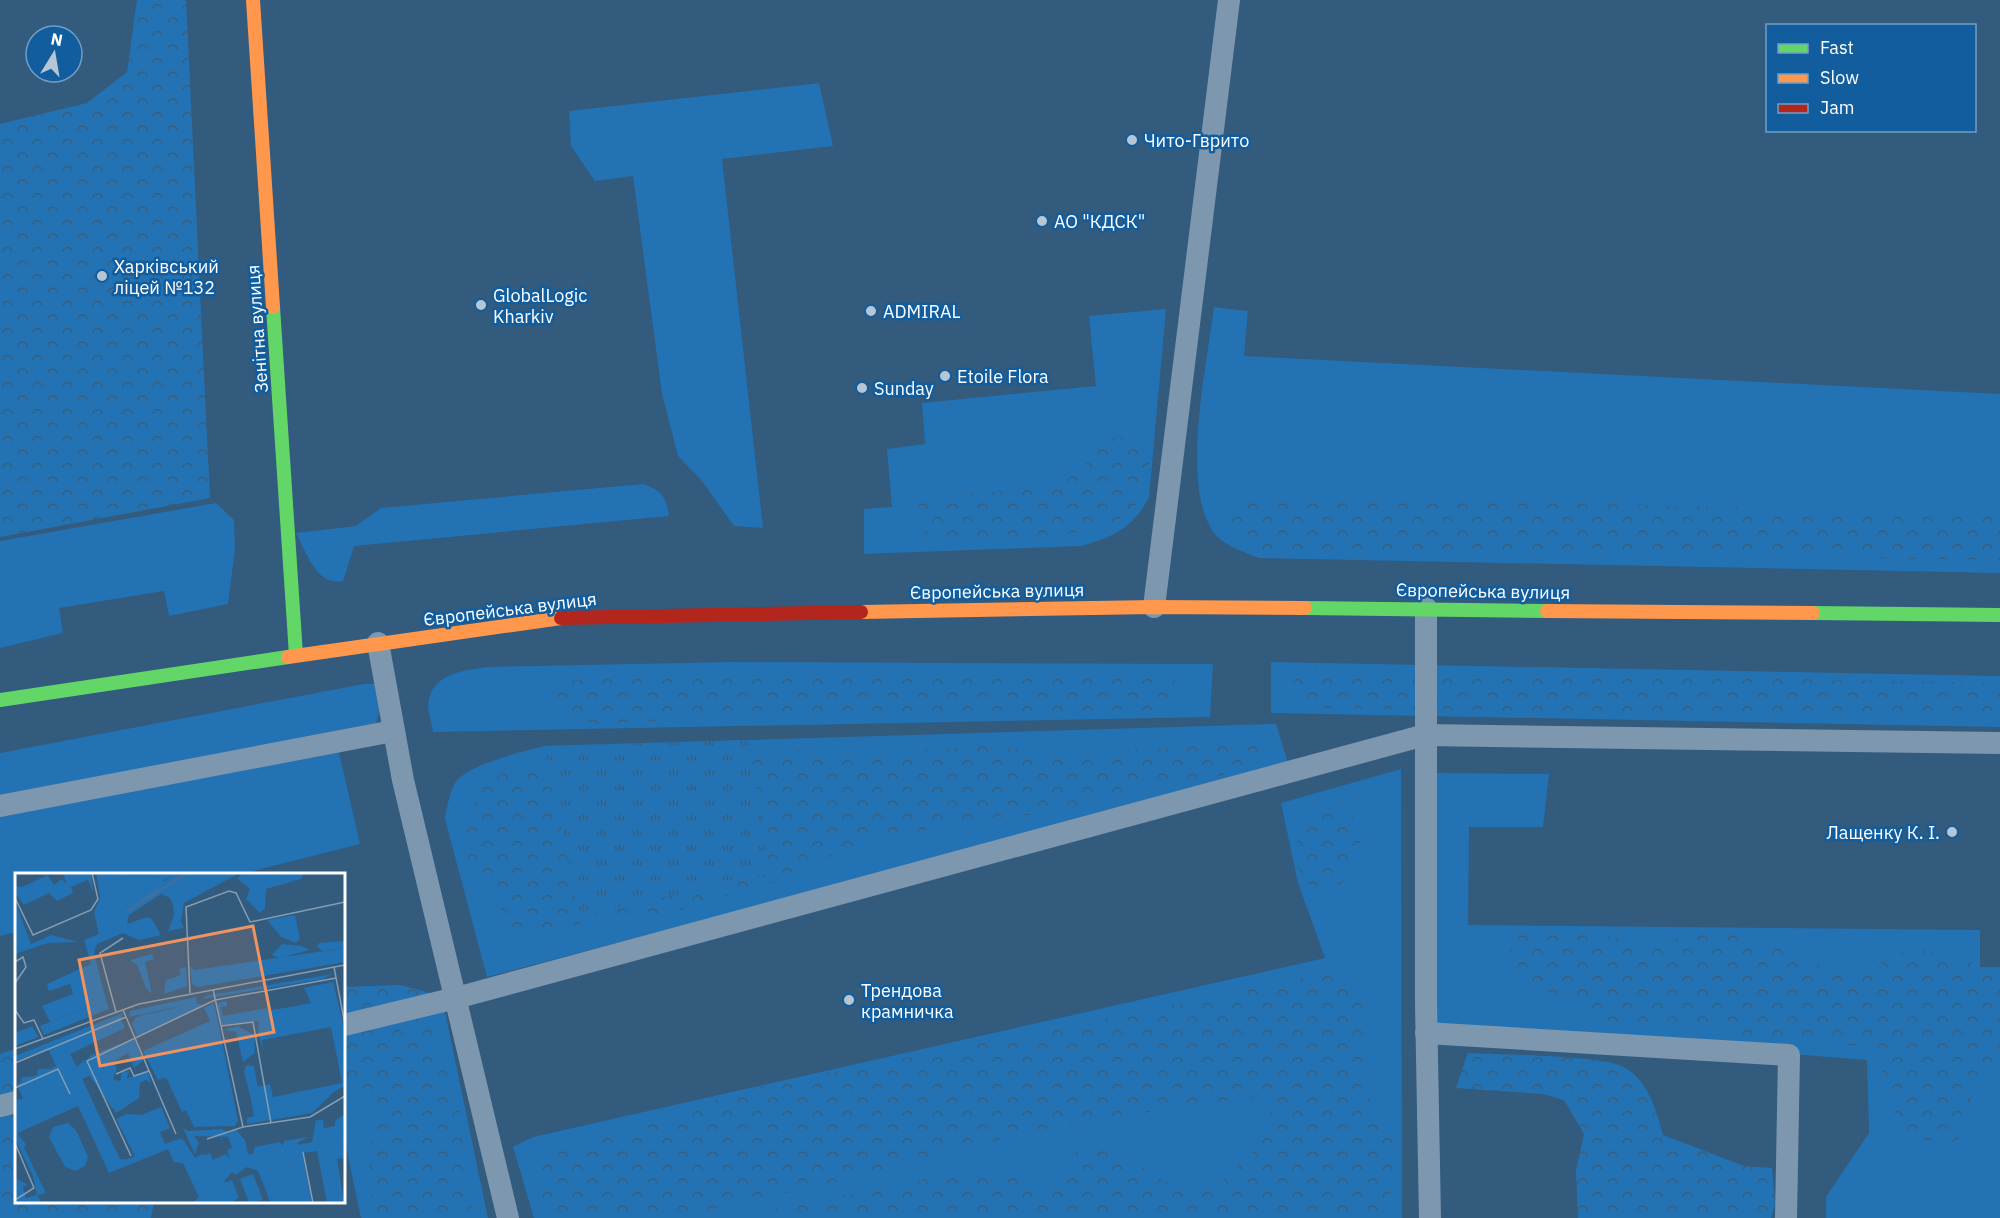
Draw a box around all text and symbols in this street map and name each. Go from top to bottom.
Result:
north arrow [24,24,84,84]
legend [1766,24,1976,132]
text: N [49,28,64,50]
text: Fast [1820,36,1854,59]
text: Slow [1820,66,1859,89]
text: Jam [1820,96,1855,119]
place label: Чито-Гврито [1144,129,1249,152]
marker: Чито-Гврито [1125,133,1139,147]
place label: АО "КДСК" [1054,210,1145,233]
marker: АО "КДСК" [1035,214,1049,228]
place label: Харківський ліцей №132 [114,255,219,299]
street label: Зенітна вулиця [241,264,273,394]
marker: Харківський ліцей №132 [95,269,109,283]
place label: GlobalLogic Kharkiv [493,284,587,328]
marker: GlobalLogic Kharkiv [474,298,488,312]
place label: ADMIRAL [883,300,961,323]
marker: ADMIRAL [864,304,878,318]
place label: Etoile Flora [957,365,1049,388]
marker: Etoile Flora [938,369,952,383]
place label: Sunday [874,377,934,400]
marker: Sunday [855,381,869,395]
street label: Європейська вулиця [910,578,1084,604]
street label: Європейська вулиця [1396,578,1570,604]
street label: Європейська вулиця [422,587,598,631]
place label: Лащенку К. І. [1826,821,1940,844]
marker: Лащенку К. І. [1945,825,1959,839]
inset map [15,873,345,1203]
place label: Трендова крамничка [861,979,954,1023]
marker: Трендова крамничка [842,993,856,1007]

